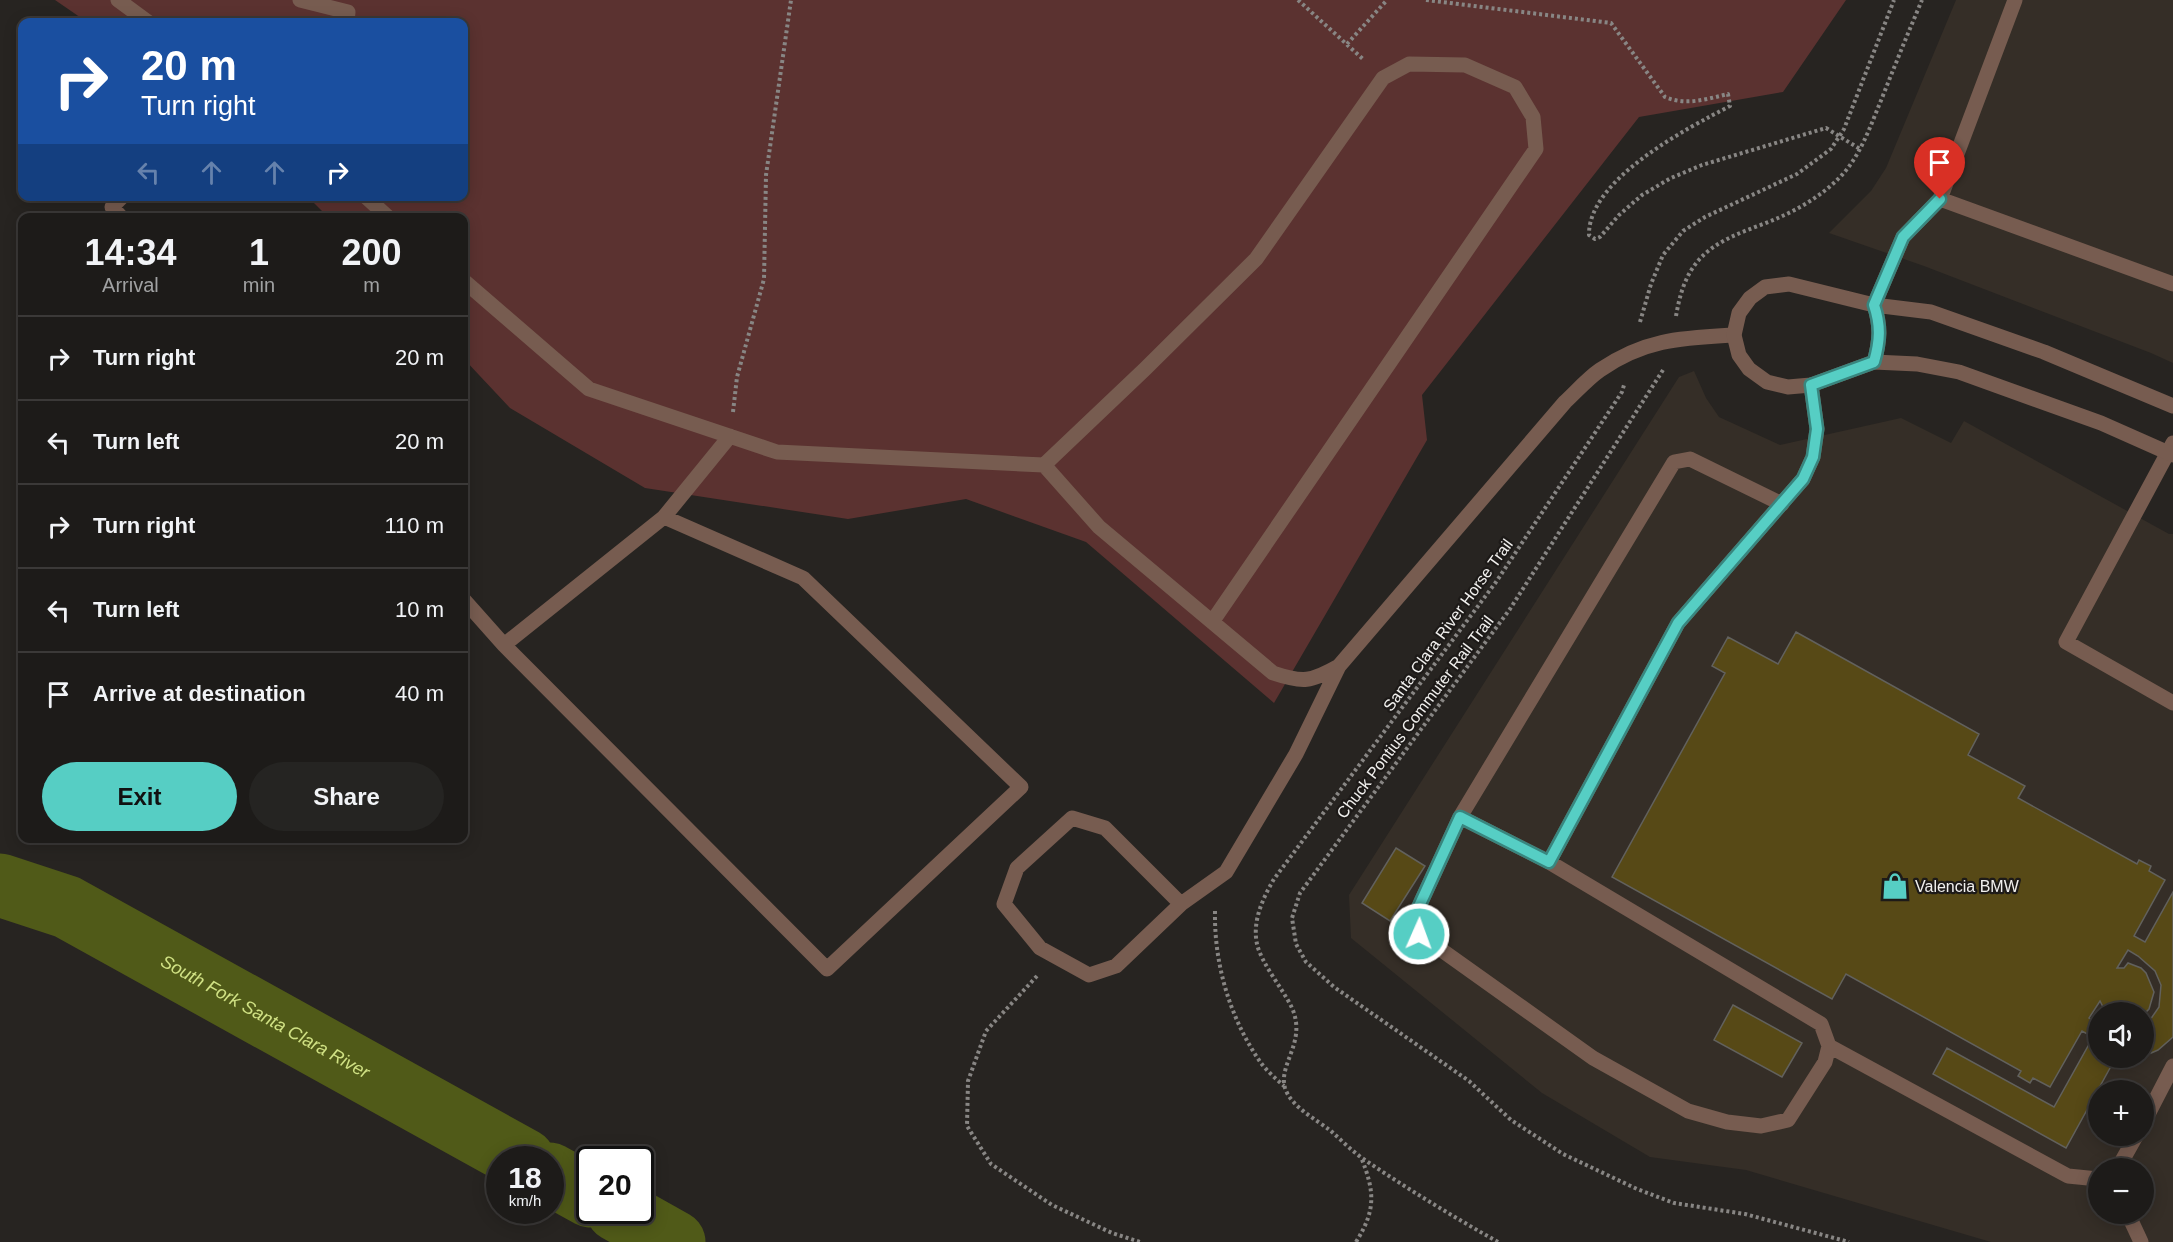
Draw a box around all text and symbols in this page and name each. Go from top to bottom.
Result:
icon: right [42,42,120,120]
text: 20 m [141,42,237,89]
text: Turn right [141,91,256,121]
pin [1914,137,1965,199]
icon: arrive [1923,146,1956,179]
icon: left [132,156,165,189]
icon: ahead [195,156,228,189]
icon: ahead [258,156,291,189]
icon: right [321,156,354,189]
text: 14:34 [84,232,176,273]
text: 1 [249,232,269,273]
text: 200 [341,232,402,273]
text: Arrival [102,274,159,296]
text: min [243,274,275,296]
text: m [363,274,380,296]
icon: right [42,342,75,375]
text: Turn right [93,345,195,370]
text: 20 m [395,345,444,370]
icon: left [42,426,75,459]
text: Turn left [93,429,179,454]
text: 20 m [395,429,444,454]
icon: right [42,510,75,543]
text: Turn right [93,513,195,538]
text: 110 m [384,513,444,538]
street label: Santa Clara River Horse Trail [1380,536,1516,714]
icon: left [42,594,75,627]
text: Turn left [93,597,179,622]
text: 10 m [395,597,444,622]
street label: Chuck Pontius Commuter Rail Trail [1333,612,1497,822]
icon: arrive [42,678,75,711]
text: Arrive at destination [93,681,306,706]
text: 40 m [395,681,444,706]
button: Exit [42,762,237,831]
button: Share [249,762,444,831]
shop icon: Valencia BMW [1880,871,1910,901]
place label: Valencia BMW [1915,878,2020,895]
position arrow [1387,902,1451,966]
water label: South Fork Santa Clara River [157,951,374,1083]
map controls [2088,1002,2154,1224]
button: sound [2088,1002,2154,1068]
button: + [2088,1080,2154,1146]
speed limit sign: 20 [576,1146,654,1224]
button: − [2088,1158,2154,1224]
text: 18 [508,1161,542,1194]
text: km/h [509,1192,541,1209]

